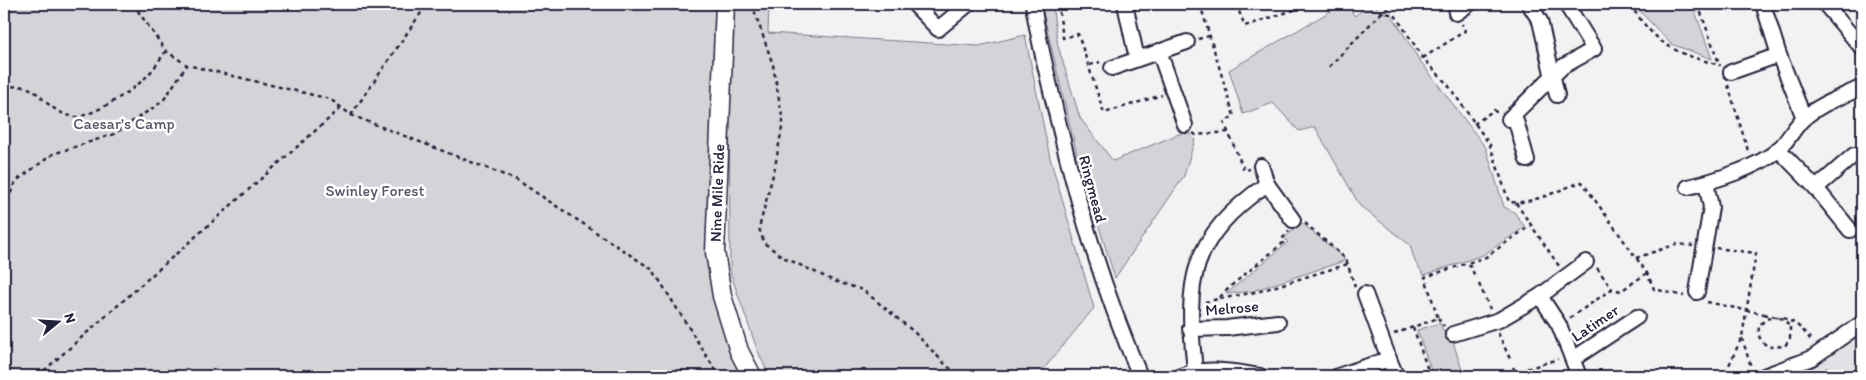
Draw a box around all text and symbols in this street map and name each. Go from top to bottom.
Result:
park label: Caesar's Camp [73,114,175,133]
street label: Nine Mile Ride [706,143,728,242]
street label: Ringmead [1075,153,1111,225]
park label: Swinley Forest [326,181,424,200]
street label: Melrose [1204,296,1260,320]
north arrow [32,298,82,348]
street label: Latimer [1568,300,1623,346]
text: N [60,311,79,325]

